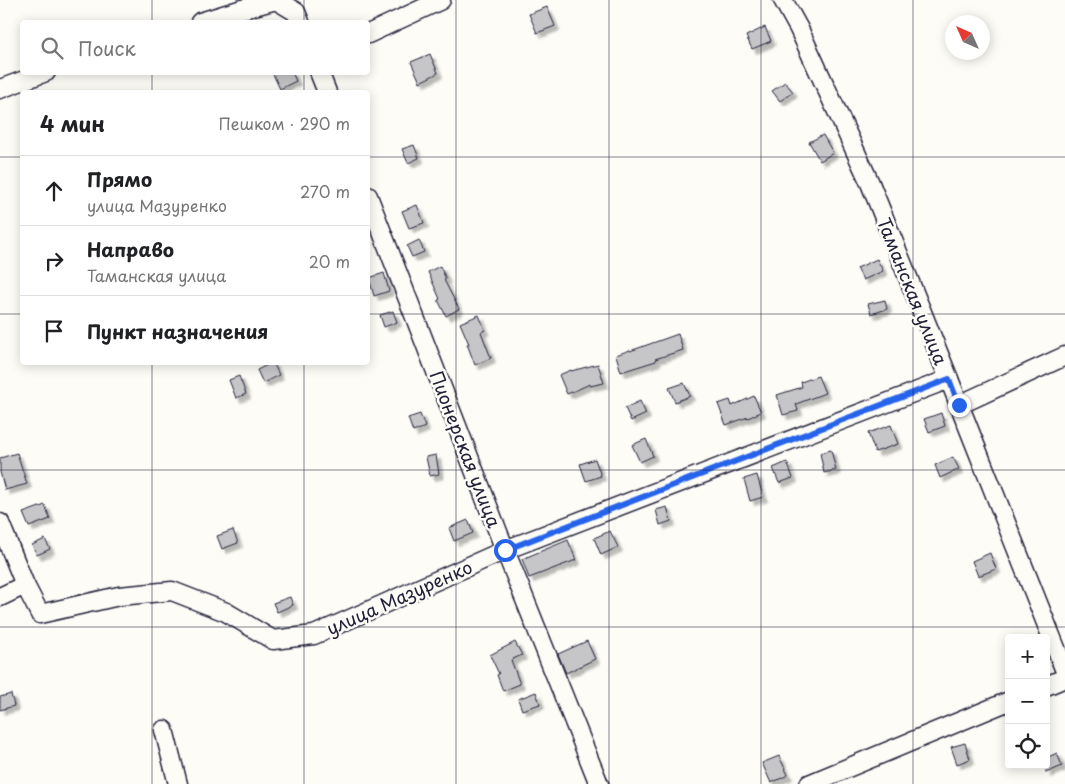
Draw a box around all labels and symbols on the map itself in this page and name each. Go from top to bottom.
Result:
north arrow [945,15,990,60]
street label: Таманская улица [871,213,955,369]
street label: Пионерская улица [424,367,509,532]
route end [948,394,971,417]
route start [494,539,517,562]
street label: улица Мазуренко [322,553,476,641]

